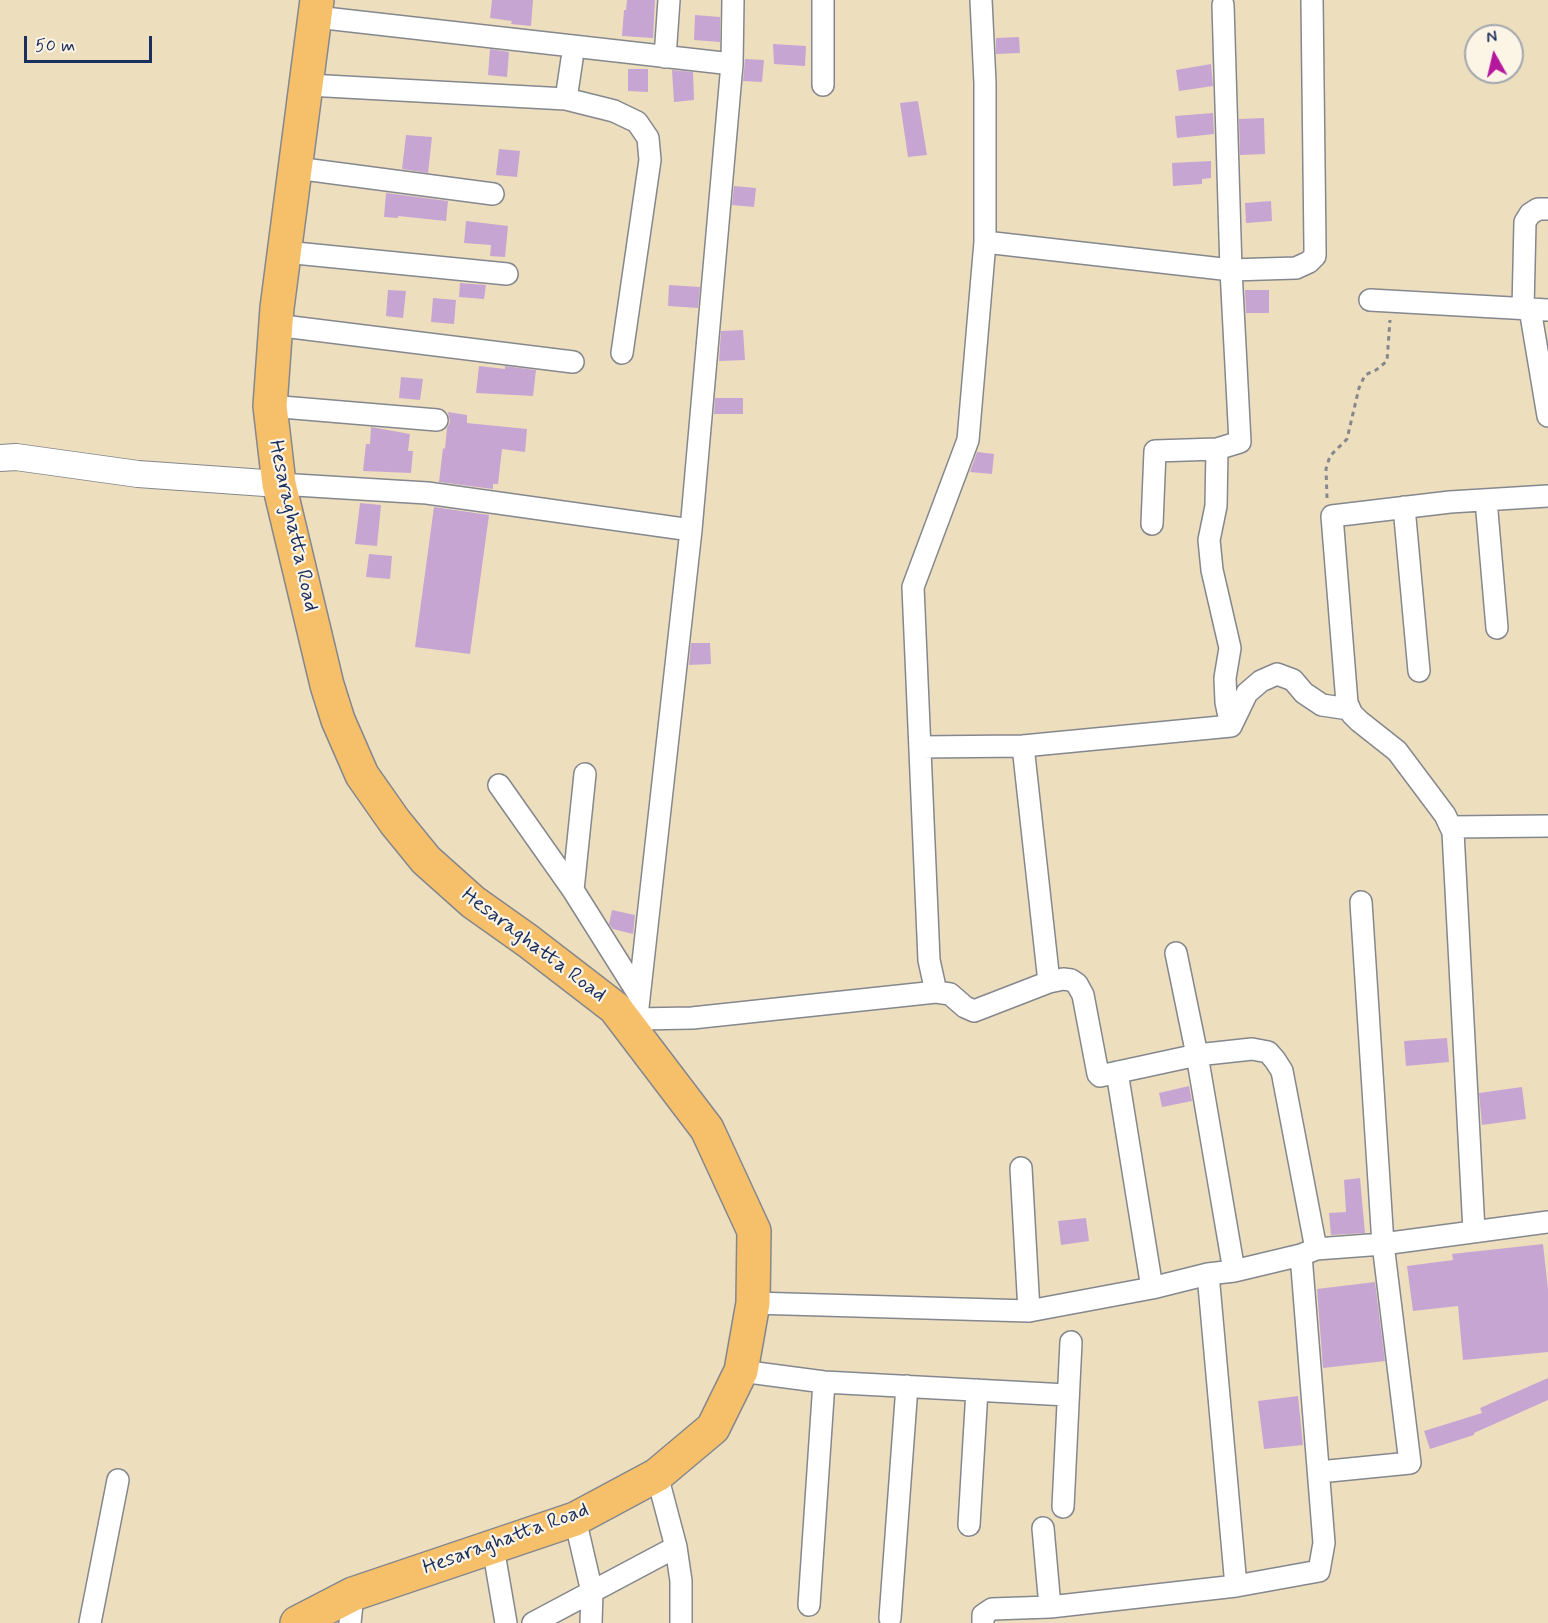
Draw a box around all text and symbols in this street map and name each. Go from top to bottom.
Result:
scale bar [27,24,154,62]
north arrow [1464,24,1524,84]
text: N [1485,27,1498,49]
text: 50 m [35,34,75,58]
street label: Hesaraghatta Road [262,438,322,614]
street label: Hesaraghatta Road [456,883,610,1009]
street label: Hesaraghatta Road [420,1498,592,1582]

